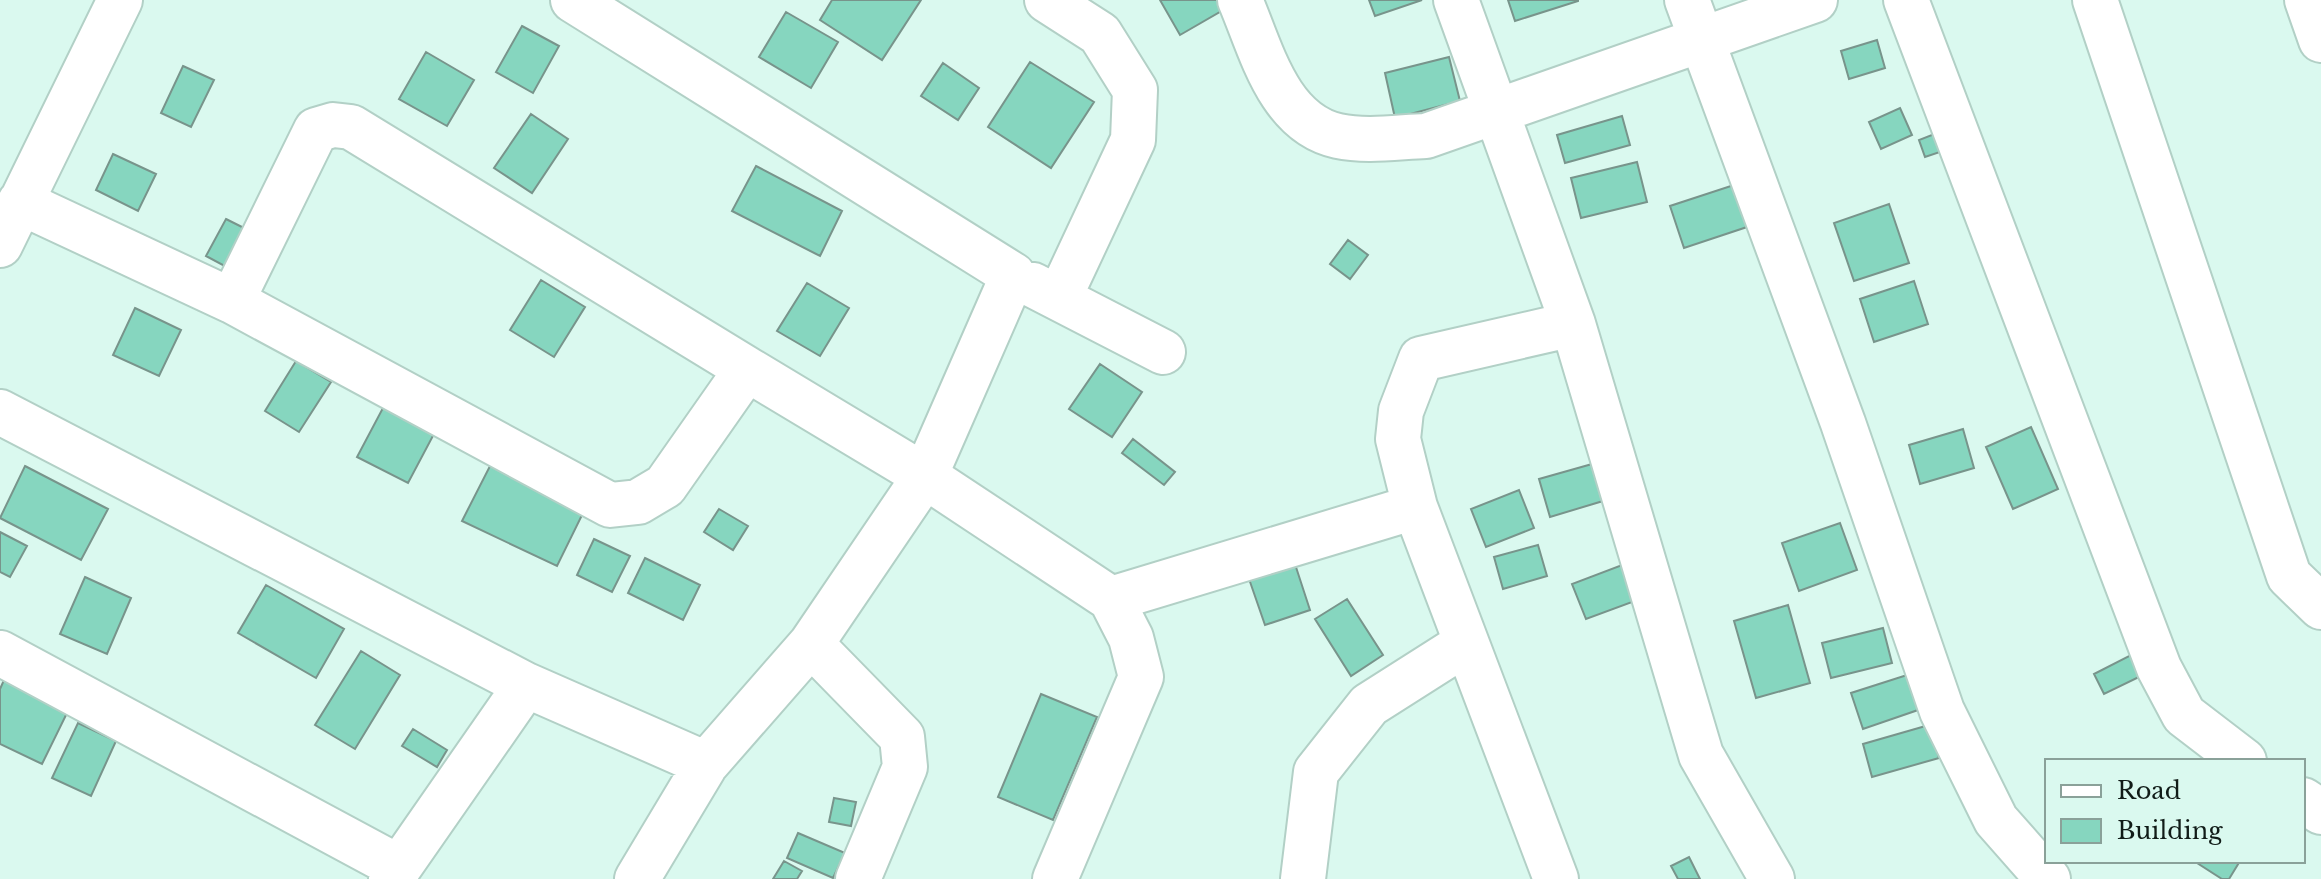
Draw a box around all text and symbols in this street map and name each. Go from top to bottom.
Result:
legend [2045,759,2305,863]
text: Road [2117,776,2181,805]
text: Building [2117,816,2223,845]

